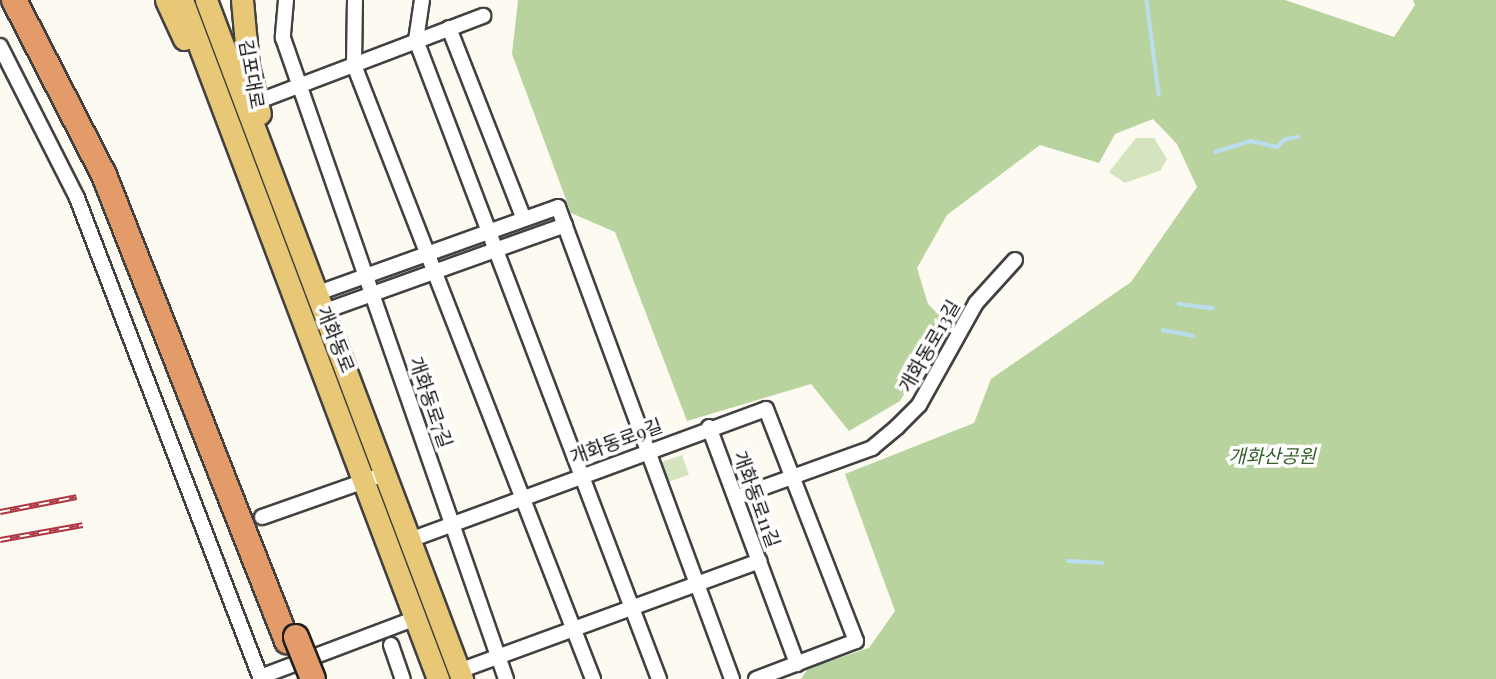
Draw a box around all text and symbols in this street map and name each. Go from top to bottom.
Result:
street label: 김포대로 [235,38,269,110]
street label: 개화동로13길 [893,296,965,396]
street label: 개화동로 [312,302,360,376]
street label: 개화동로7길 [405,353,457,451]
street label: 개화동로9길 [566,414,666,468]
park label: 개화산공원 [1228,445,1316,467]
street label: 개화동로11길 [729,447,785,551]

